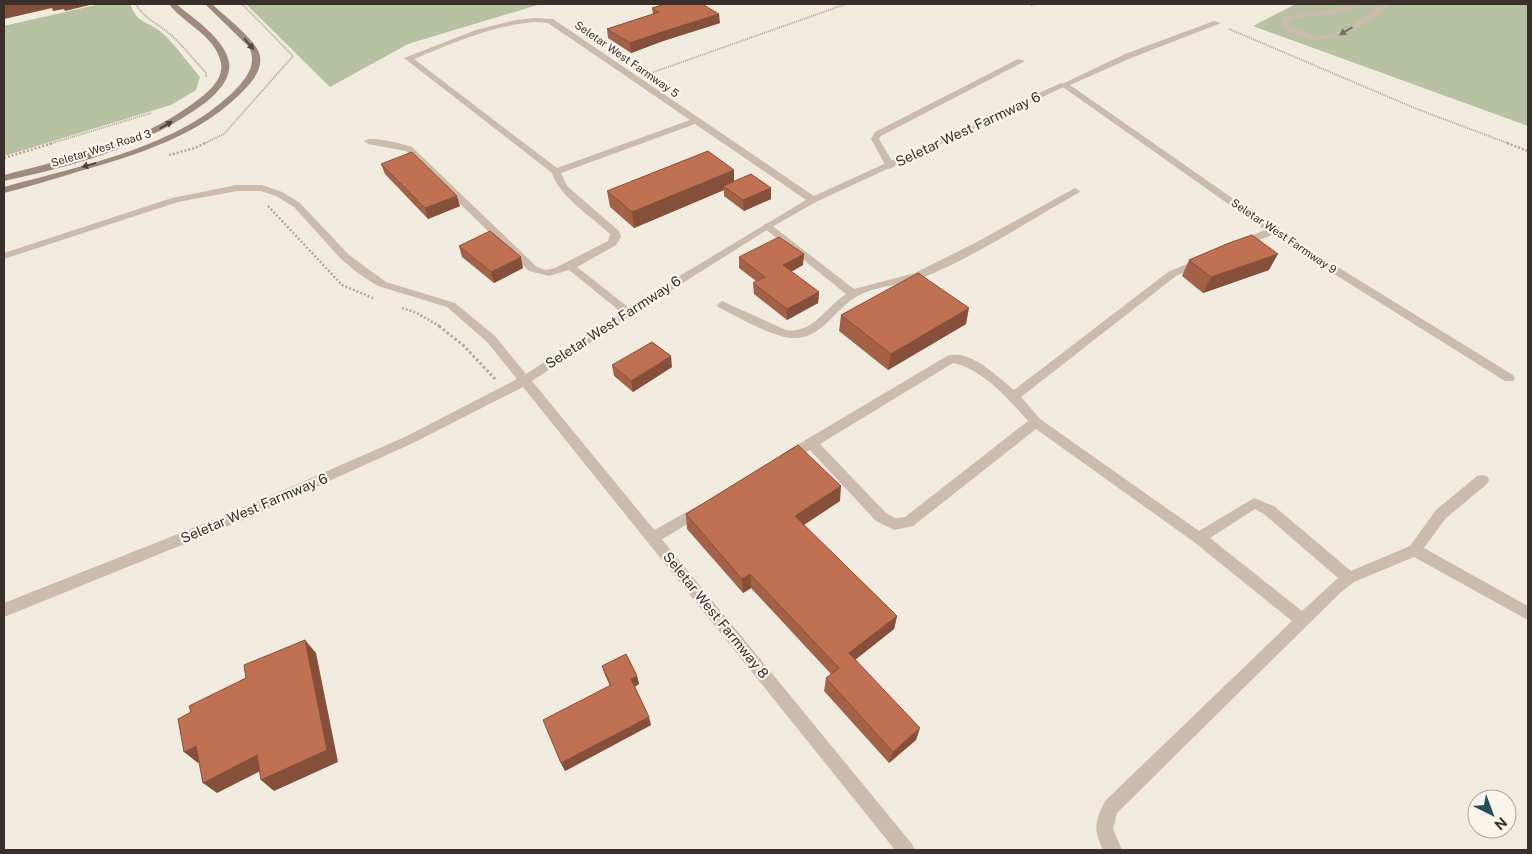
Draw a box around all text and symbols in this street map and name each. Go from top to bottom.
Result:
street label: Seletar West Farmway 5 [573,18,681,100]
one-way arrow [1340,26,1353,35]
one-way arrow [244,38,255,51]
street label: Seletar West Farmway 6 [893,88,1043,170]
one-way arrow [160,120,173,129]
street label: Seletar West Road 3 [50,127,153,169]
one-way arrow [81,161,96,169]
street label: Seletar West Farmway 9 [1229,196,1339,276]
street label: Seletar West Farmway 6 [542,272,684,372]
street label: Seletar West Farmway 6 [178,470,330,546]
street label: Seletar West Farmway 8 [660,548,772,682]
north arrow [1467,789,1517,839]
text: N [1491,814,1510,833]

